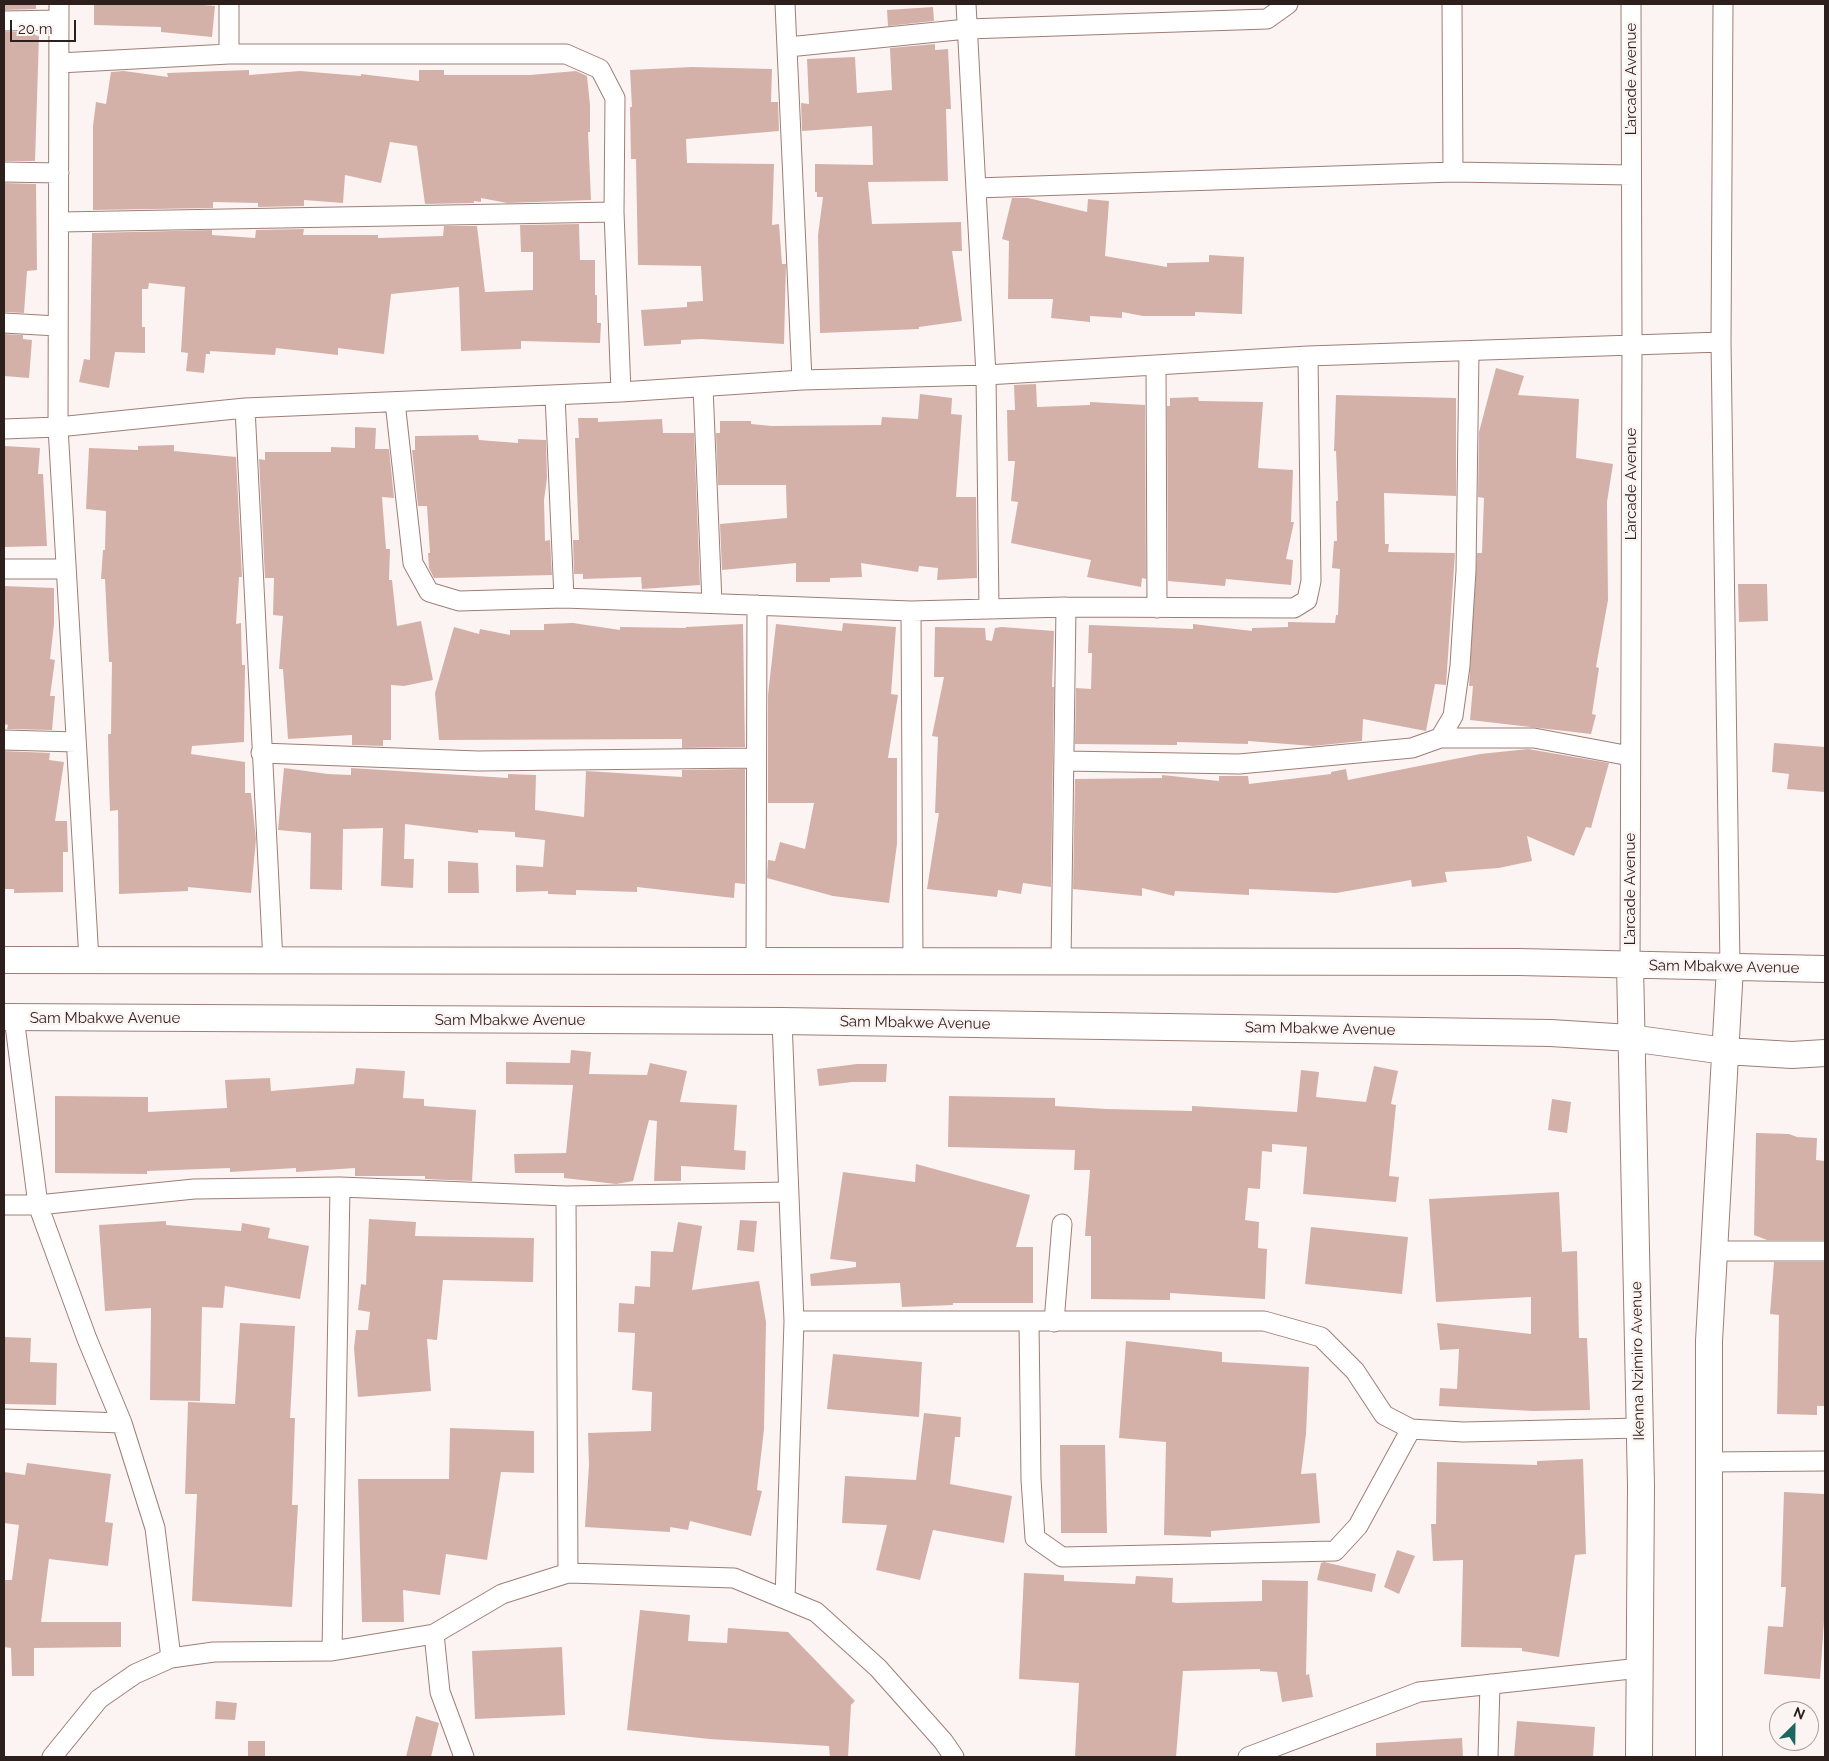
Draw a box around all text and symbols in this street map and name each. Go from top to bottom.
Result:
scale bar [12,10,79,42]
text: 20 m [18,20,53,38]
street label: L’arcade Avenue [1622,23,1640,135]
street label: L’arcade Avenue [1622,428,1640,540]
street label: L’arcade Avenue [1621,833,1639,945]
street label: Sam Mbakwe Avenue [1649,957,1799,977]
street label: Sam Mbakwe Avenue [30,1009,180,1027]
street label: Sam Mbakwe Avenue [435,1011,585,1029]
street label: Sam Mbakwe Avenue [840,1013,990,1033]
street label: Sam Mbakwe Avenue [1245,1019,1395,1039]
street label: Ikenna Nzimiro Avenue [1628,1281,1648,1441]
north arrow [1769,1701,1819,1751]
text: N [1791,1704,1808,1723]

